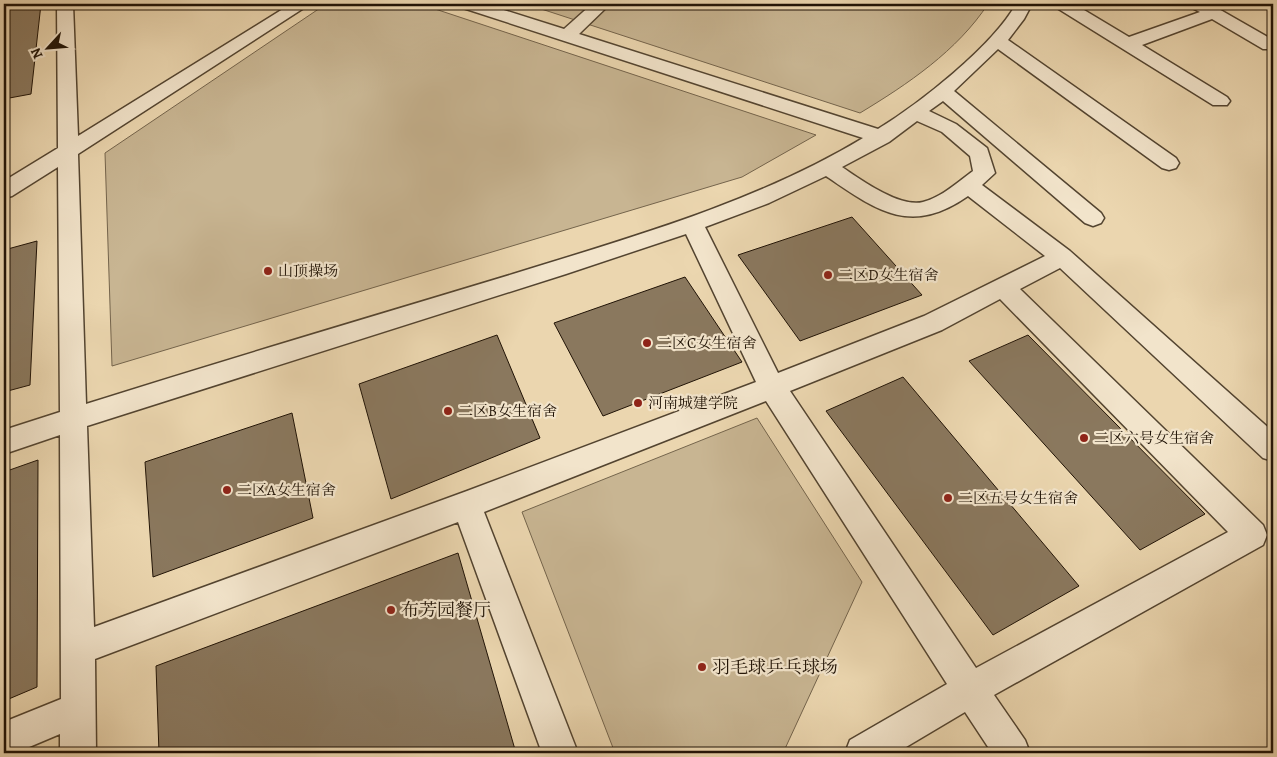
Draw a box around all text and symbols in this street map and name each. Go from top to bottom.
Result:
north arrow [22,22,72,72]
text: N [26,45,48,62]
place label: 山顶操场 [278,261,338,281]
marker: 山顶操场 [262,265,274,277]
place label: 二区D女生宿舍 [838,265,939,285]
marker: 二区D女生宿舍 [822,269,834,281]
place label: 二区C女生宿舍 [657,333,756,353]
marker: 二区C女生宿舍 [641,337,653,349]
place label: 河南城建学院 [648,393,738,413]
marker: 河南城建学院 [632,397,644,409]
place label: 二区B女生宿舍 [458,401,557,421]
marker: 二区B女生宿舍 [442,405,454,417]
place label: 二区六号女生宿舍 [1094,428,1214,448]
marker: 二区六号女生宿舍 [1078,432,1090,444]
place label: 二区A女生宿舍 [237,480,336,500]
marker: 二区A女生宿舍 [221,484,233,496]
place label: 二区五号女生宿舍 [958,488,1078,508]
marker: 二区五号女生宿舍 [942,492,954,504]
place label: 布芳园餐厅 [401,598,491,622]
marker: 布芳园餐厅 [385,604,397,616]
place label: 羽毛球乒乓球场 [712,655,838,679]
marker: 羽毛球乒乓球场 [696,661,708,673]

